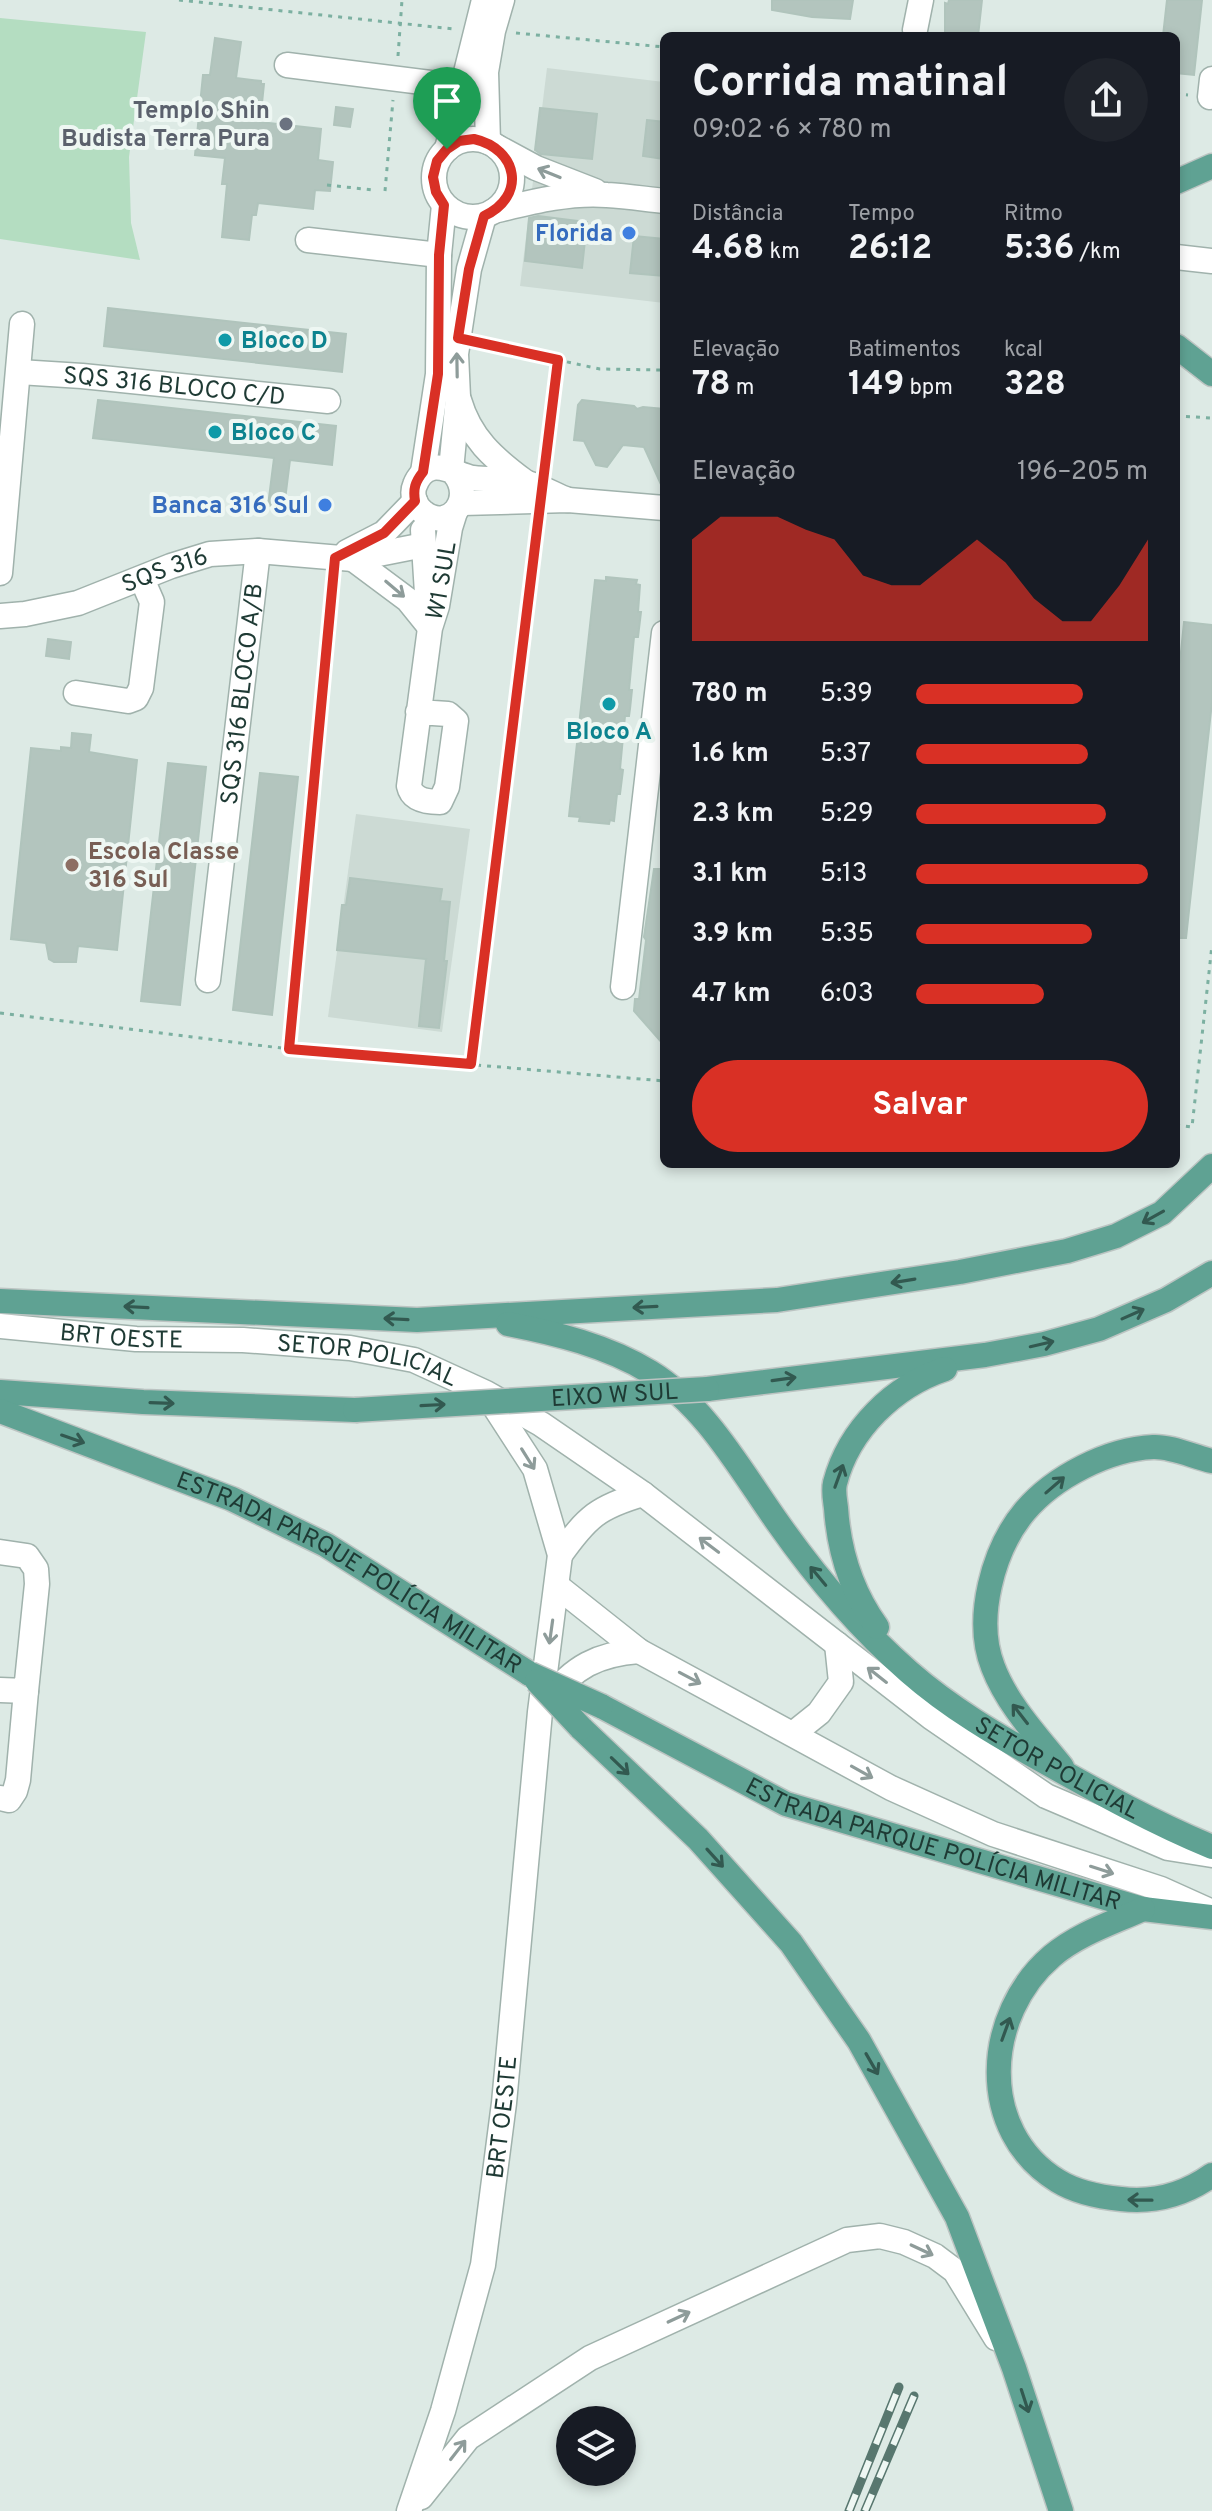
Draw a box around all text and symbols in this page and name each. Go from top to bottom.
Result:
text: Corrida matinal [692,56,1008,112]
button: share [1064,58,1148,142]
pin [413,67,481,149]
icon: arrive [425,79,469,123]
place label: Templo Shin Budista Terra Pura [61,97,270,155]
text: 09:02 · 6 × 780 m [692,114,892,147]
marker: Templo Shin Budista Terra Pura [277,115,295,133]
one-way arrow [537,165,562,180]
text: Distância [692,201,783,228]
text: Tempo [848,201,915,228]
text: Ritmo [1004,201,1063,228]
place label: Florida [535,220,613,250]
marker: Florida [620,224,638,242]
text: 4.68 [692,228,764,271]
text: 26:12 [848,228,932,271]
text: 5:36 [1004,228,1074,271]
text: km [764,239,800,266]
text: /km [1074,239,1121,266]
place label: Bloco D [241,327,328,357]
marker: Bloco D [216,331,234,349]
text: Elevação [692,337,780,364]
text: Batimentos [848,337,961,364]
text: kcal [1004,337,1043,364]
one-way arrow [449,352,464,379]
street label: SQS 316 BLOCO C/D [62,362,287,414]
text: 78 [692,364,731,407]
text: 149 [848,364,904,407]
text: 328 [1004,364,1066,407]
text: m [731,375,754,402]
text: bpm [904,375,953,402]
place label: Bloco C [231,419,316,449]
marker: Bloco C [206,423,224,441]
text: Elevação [692,456,796,489]
text: 196–205 m [1017,456,1148,489]
place label: Banca 316 Sul [152,492,309,522]
marker: Banca 316 Sul [316,496,334,514]
street label: W1 SUL [420,540,464,624]
street label: SQS 316 [118,543,212,601]
one-way arrow [384,581,405,598]
street label: SQS 316 BLOCO A/B [216,582,271,807]
text: 780 m [692,678,768,711]
text: 5:39 [820,678,873,711]
marker: Bloco A [600,695,618,713]
place label: Bloco A [566,718,652,748]
text: 1.6 km [692,738,769,771]
text: 5:37 [820,738,871,771]
text: 2.3 km [692,798,774,831]
text: 5:29 [820,798,873,831]
place label: Escola Classe 316 Sul [88,838,240,896]
marker: Escola Classe 316 Sul [63,856,81,874]
text: 3.1 km [692,858,768,891]
text: 5:13 [820,858,867,891]
text: 3.9 km [692,918,773,951]
text: 5:35 [820,918,874,951]
text: 4.7 km [692,978,771,1011]
text: 6:03 [820,978,874,1011]
button: Salvar [692,1060,1148,1152]
one-way arrow [1142,1210,1166,1225]
one-way arrow [891,1274,916,1289]
one-way arrow [123,1300,150,1315]
one-way arrow [632,1300,659,1315]
one-way arrow [1120,1306,1145,1321]
one-way arrow [383,1311,410,1326]
street label: BRT OESTE [58,1319,183,1356]
street label: SETOR POLICIAL [276,1330,461,1395]
one-way arrow [1029,1336,1055,1351]
one-way arrow [771,1371,797,1386]
street label: EIXO W SUL [550,1378,679,1415]
one-way arrow [148,1395,175,1410]
one-way arrow [419,1397,446,1412]
one-way arrow [60,1432,85,1447]
one-way arrow [521,1447,537,1470]
one-way arrow [832,1464,847,1489]
street label: ESTRADA PARQUE POLÍCIA MILITAR [172,1466,527,1682]
one-way arrow [1044,1476,1065,1494]
one-way arrow [699,1536,720,1553]
one-way arrow [809,1566,827,1587]
one-way arrow [543,1619,558,1644]
one-way arrow [867,1666,888,1683]
one-way arrow [677,1671,701,1687]
one-way arrow [1012,1704,1029,1725]
street label: SETOR POLICIAL [968,1711,1144,1828]
one-way arrow [610,1756,630,1775]
one-way arrow [850,1764,873,1780]
street label: ESTRADA PARQUE POLÍCIA MILITAR [740,1772,1124,1919]
one-way arrow [705,1847,723,1867]
one-way arrow [1090,1863,1115,1878]
one-way arrow [999,2017,1014,2042]
one-way arrow [864,2052,880,2075]
street label: BRT OESTE [481,2055,525,2181]
one-way arrow [1128,2192,1154,2208]
one-way arrow [910,2243,934,2258]
one-way arrow [667,2309,691,2324]
one-way arrow [1019,2389,1034,2414]
map controls [556,2406,636,2486]
button: layers [556,2406,636,2486]
one-way arrow [449,2440,467,2461]

